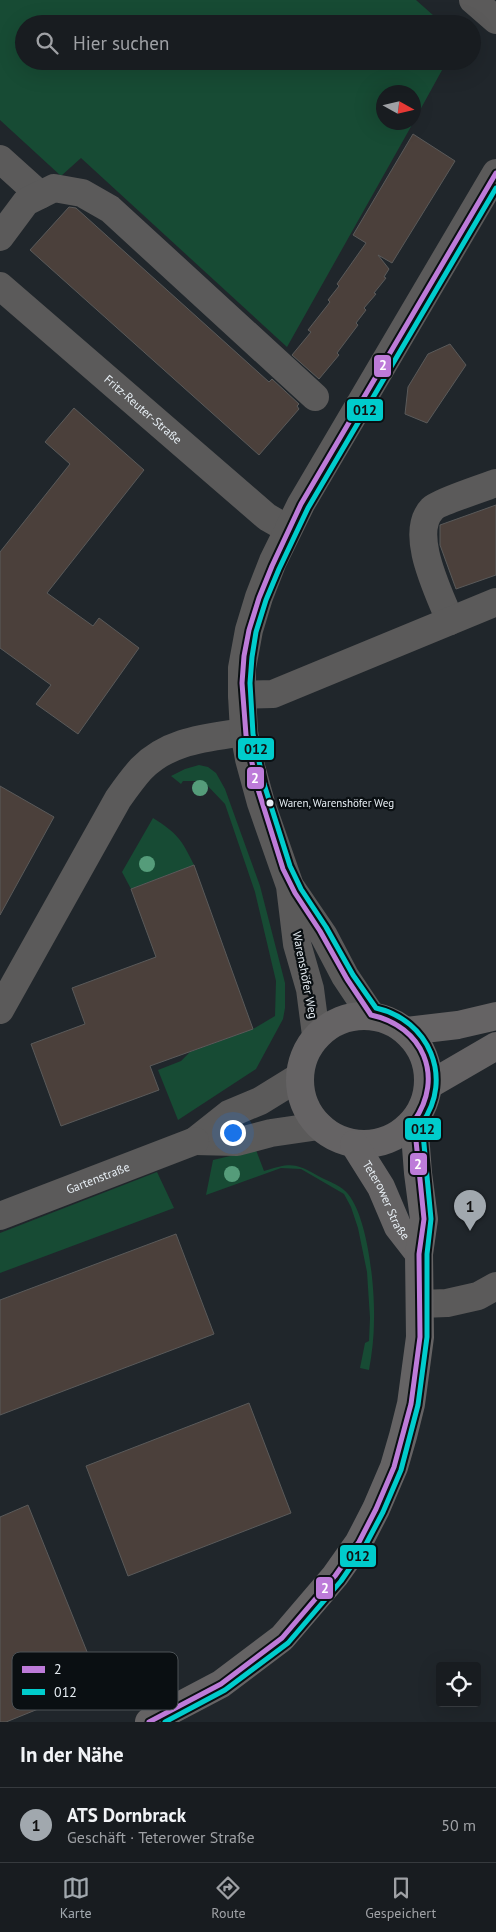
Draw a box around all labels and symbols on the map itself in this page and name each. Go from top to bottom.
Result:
north arrow [376,85,421,130]
line badge: 2 [373,354,392,378]
text: 2 [379,356,387,374]
street label: Fritz-Reuter-Straße [101,371,185,447]
line badge: 012 [346,398,384,422]
text: 012 [353,401,377,419]
line badge: 012 [237,737,275,761]
text: 012 [244,740,268,758]
line badge: 2 [246,766,265,790]
text: 2 [251,769,259,787]
place label: Waren, Warenshöfer Weg [279,796,394,810]
marker: Waren, Warenshöfer Weg [265,798,275,808]
street label: Warenshöfer Weg [290,930,321,1020]
line badge: 012 [404,1117,442,1141]
your location [220,1120,246,1146]
text: 012 [411,1120,435,1138]
line badge: 2 [409,1152,428,1176]
text: 2 [414,1155,422,1173]
street label: Teterower Straße [359,1158,413,1243]
street label: Gartenstraße [64,1159,132,1197]
pin: 1 [454,1190,486,1231]
line badge: 012 [339,1544,377,1568]
text: 012 [346,1547,370,1565]
line badge: 2 [315,1576,334,1600]
text: 2 [321,1579,329,1597]
legend [12,1652,178,1710]
text: 2 [54,1660,62,1678]
text: 012 [54,1683,77,1701]

